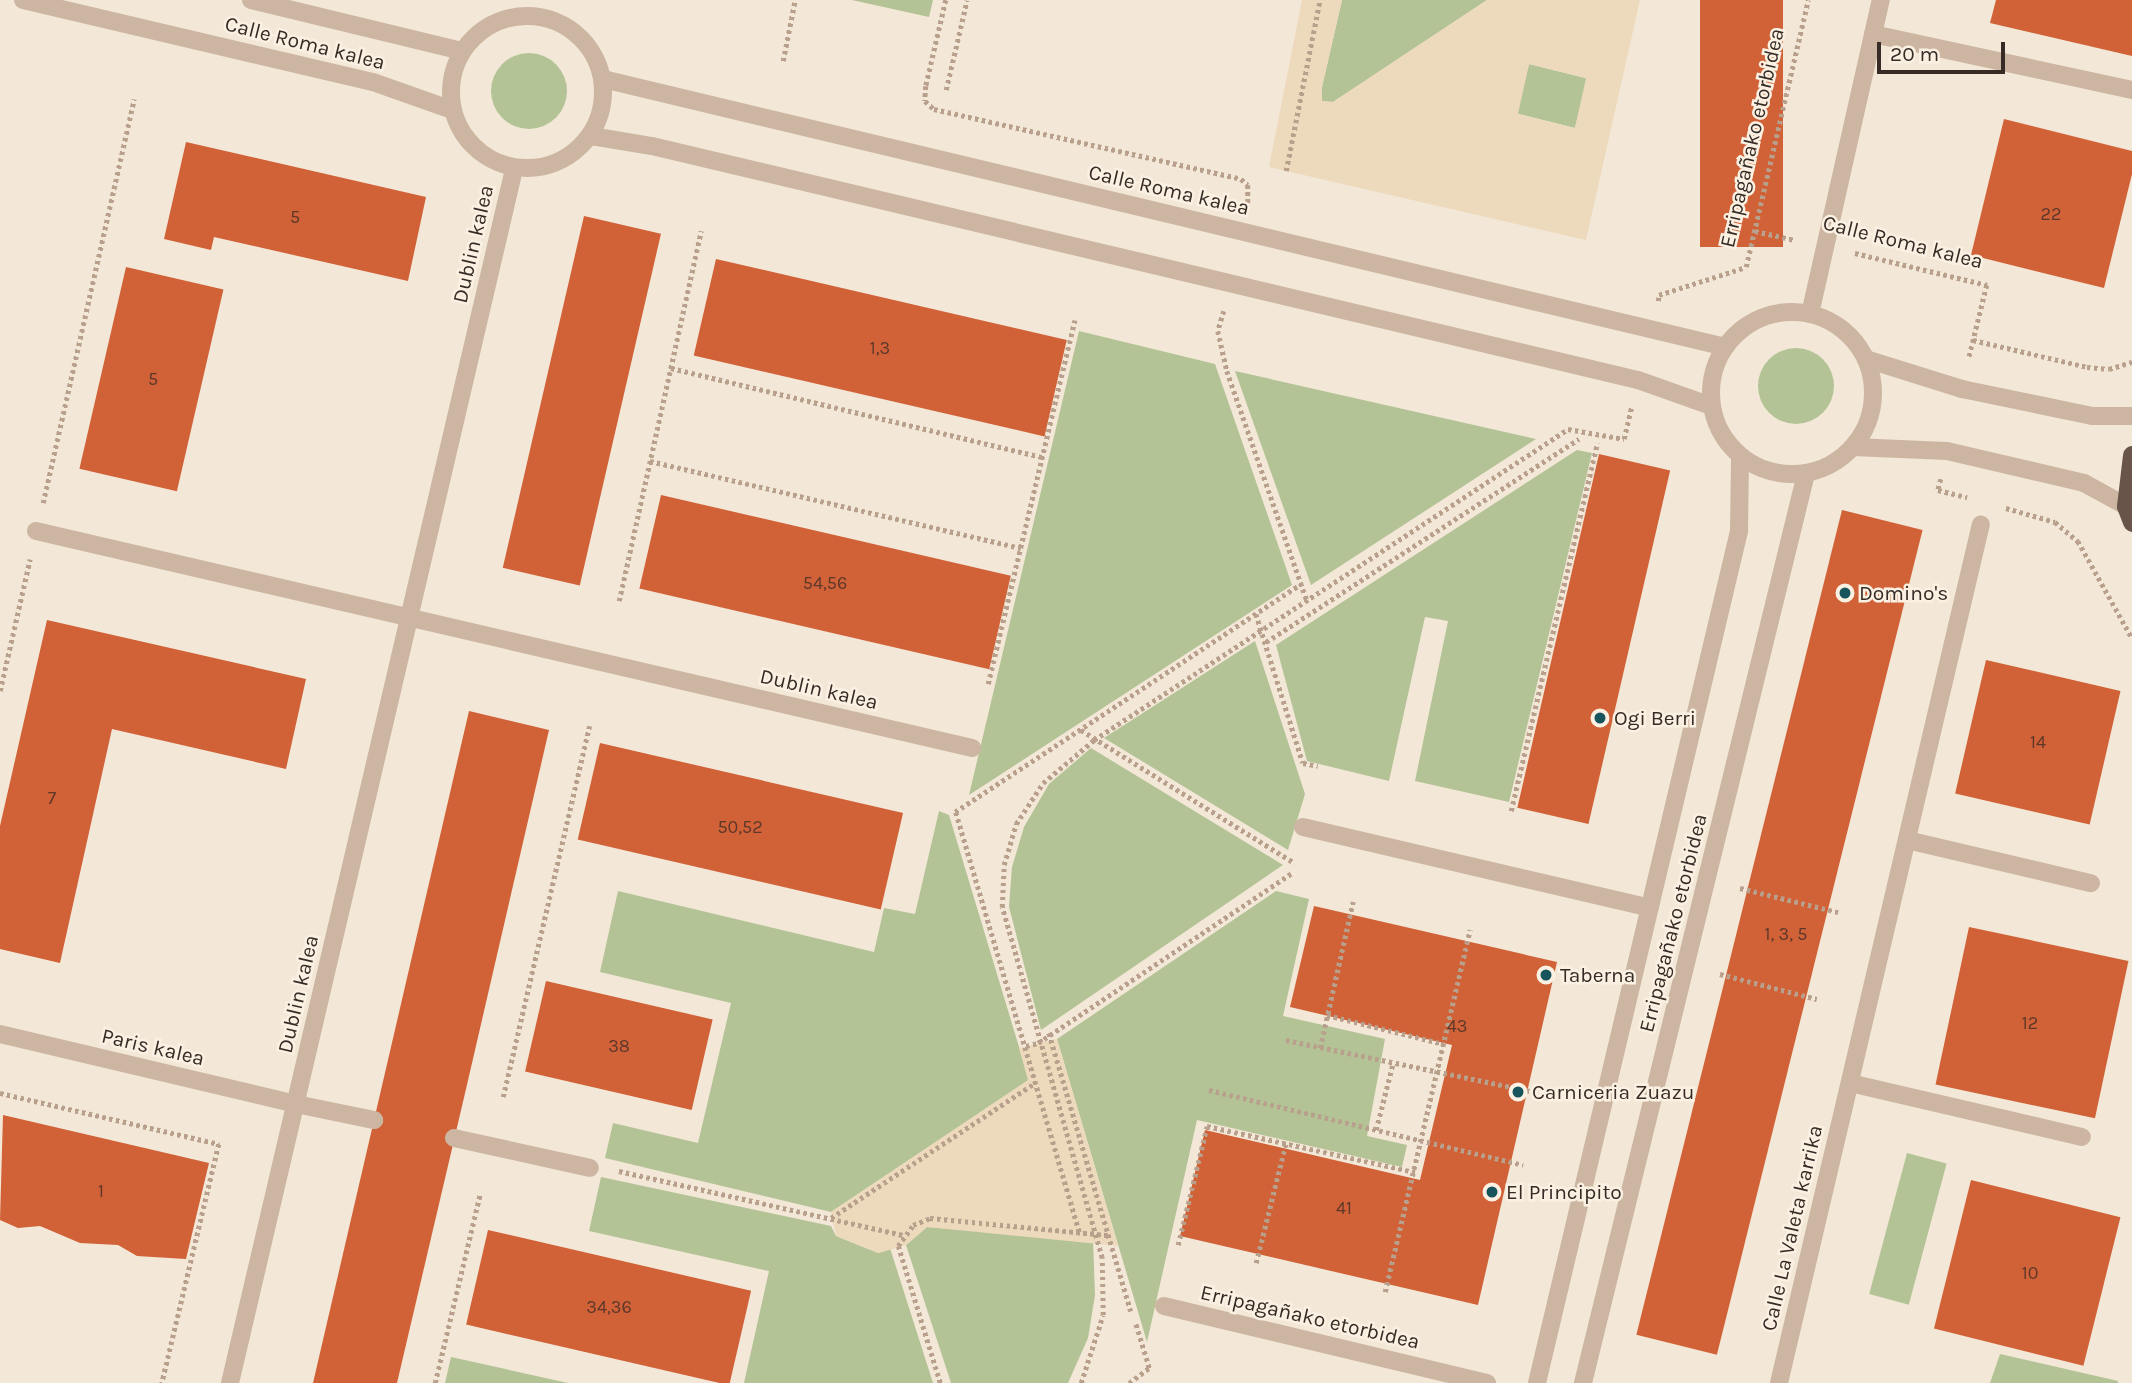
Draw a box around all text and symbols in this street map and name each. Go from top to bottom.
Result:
street label: Calle Roma kalea [222,11,388,75]
street label: Erripagañako etorbidea [1714,26,1790,250]
scale bar [1880,28,2008,72]
text: 20 m [1890,42,1939,66]
street label: Calle Roma kalea [1086,159,1252,221]
street label: Dublin kalea [447,182,499,306]
house number: 22 [2041,203,2061,225]
house number: 5 [290,206,300,228]
street label: Calle Roma kalea [1820,210,1986,274]
house number: 1,3 [870,337,890,359]
house number: 5 [148,368,158,390]
house number: 54,56 [803,572,847,594]
place label: Domino's [1859,580,1948,606]
marker: Domino's [1837,585,1853,601]
street label: Dublin kalea [757,663,881,715]
place label: Ogi Berri [1614,705,1696,731]
marker: Ogi Berri [1592,710,1608,726]
house number: 14 [2030,731,2046,753]
house number: 7 [48,787,56,809]
street label: Erripagañako etorbidea [1634,811,1712,1035]
house number: 50,52 [717,816,763,838]
house number: 1, 3, 5 [1765,923,1807,945]
street label: Dublin kalea [272,932,324,1056]
place label: Taberna [1560,962,1635,988]
marker: Taberna [1538,967,1554,983]
house number: 12 [2022,1012,2038,1034]
house number: 43 [1447,1015,1467,1037]
street label: Paris kalea [99,1023,207,1071]
house number: 38 [608,1035,630,1057]
place label: Carniceria Zuazu [1532,1079,1694,1105]
marker: Carniceria Zuazu [1510,1084,1526,1100]
street label: Calle La Valeta karrika [1756,1123,1828,1333]
place label: El Principito [1506,1179,1622,1205]
house number: 1 [98,1180,104,1202]
marker: El Principito [1484,1184,1500,1200]
house number: 41 [1336,1197,1352,1219]
house number: 10 [2022,1262,2038,1284]
street label: Erripagañako etorbidea [1198,1279,1422,1355]
house number: 34,36 [586,1296,632,1318]

